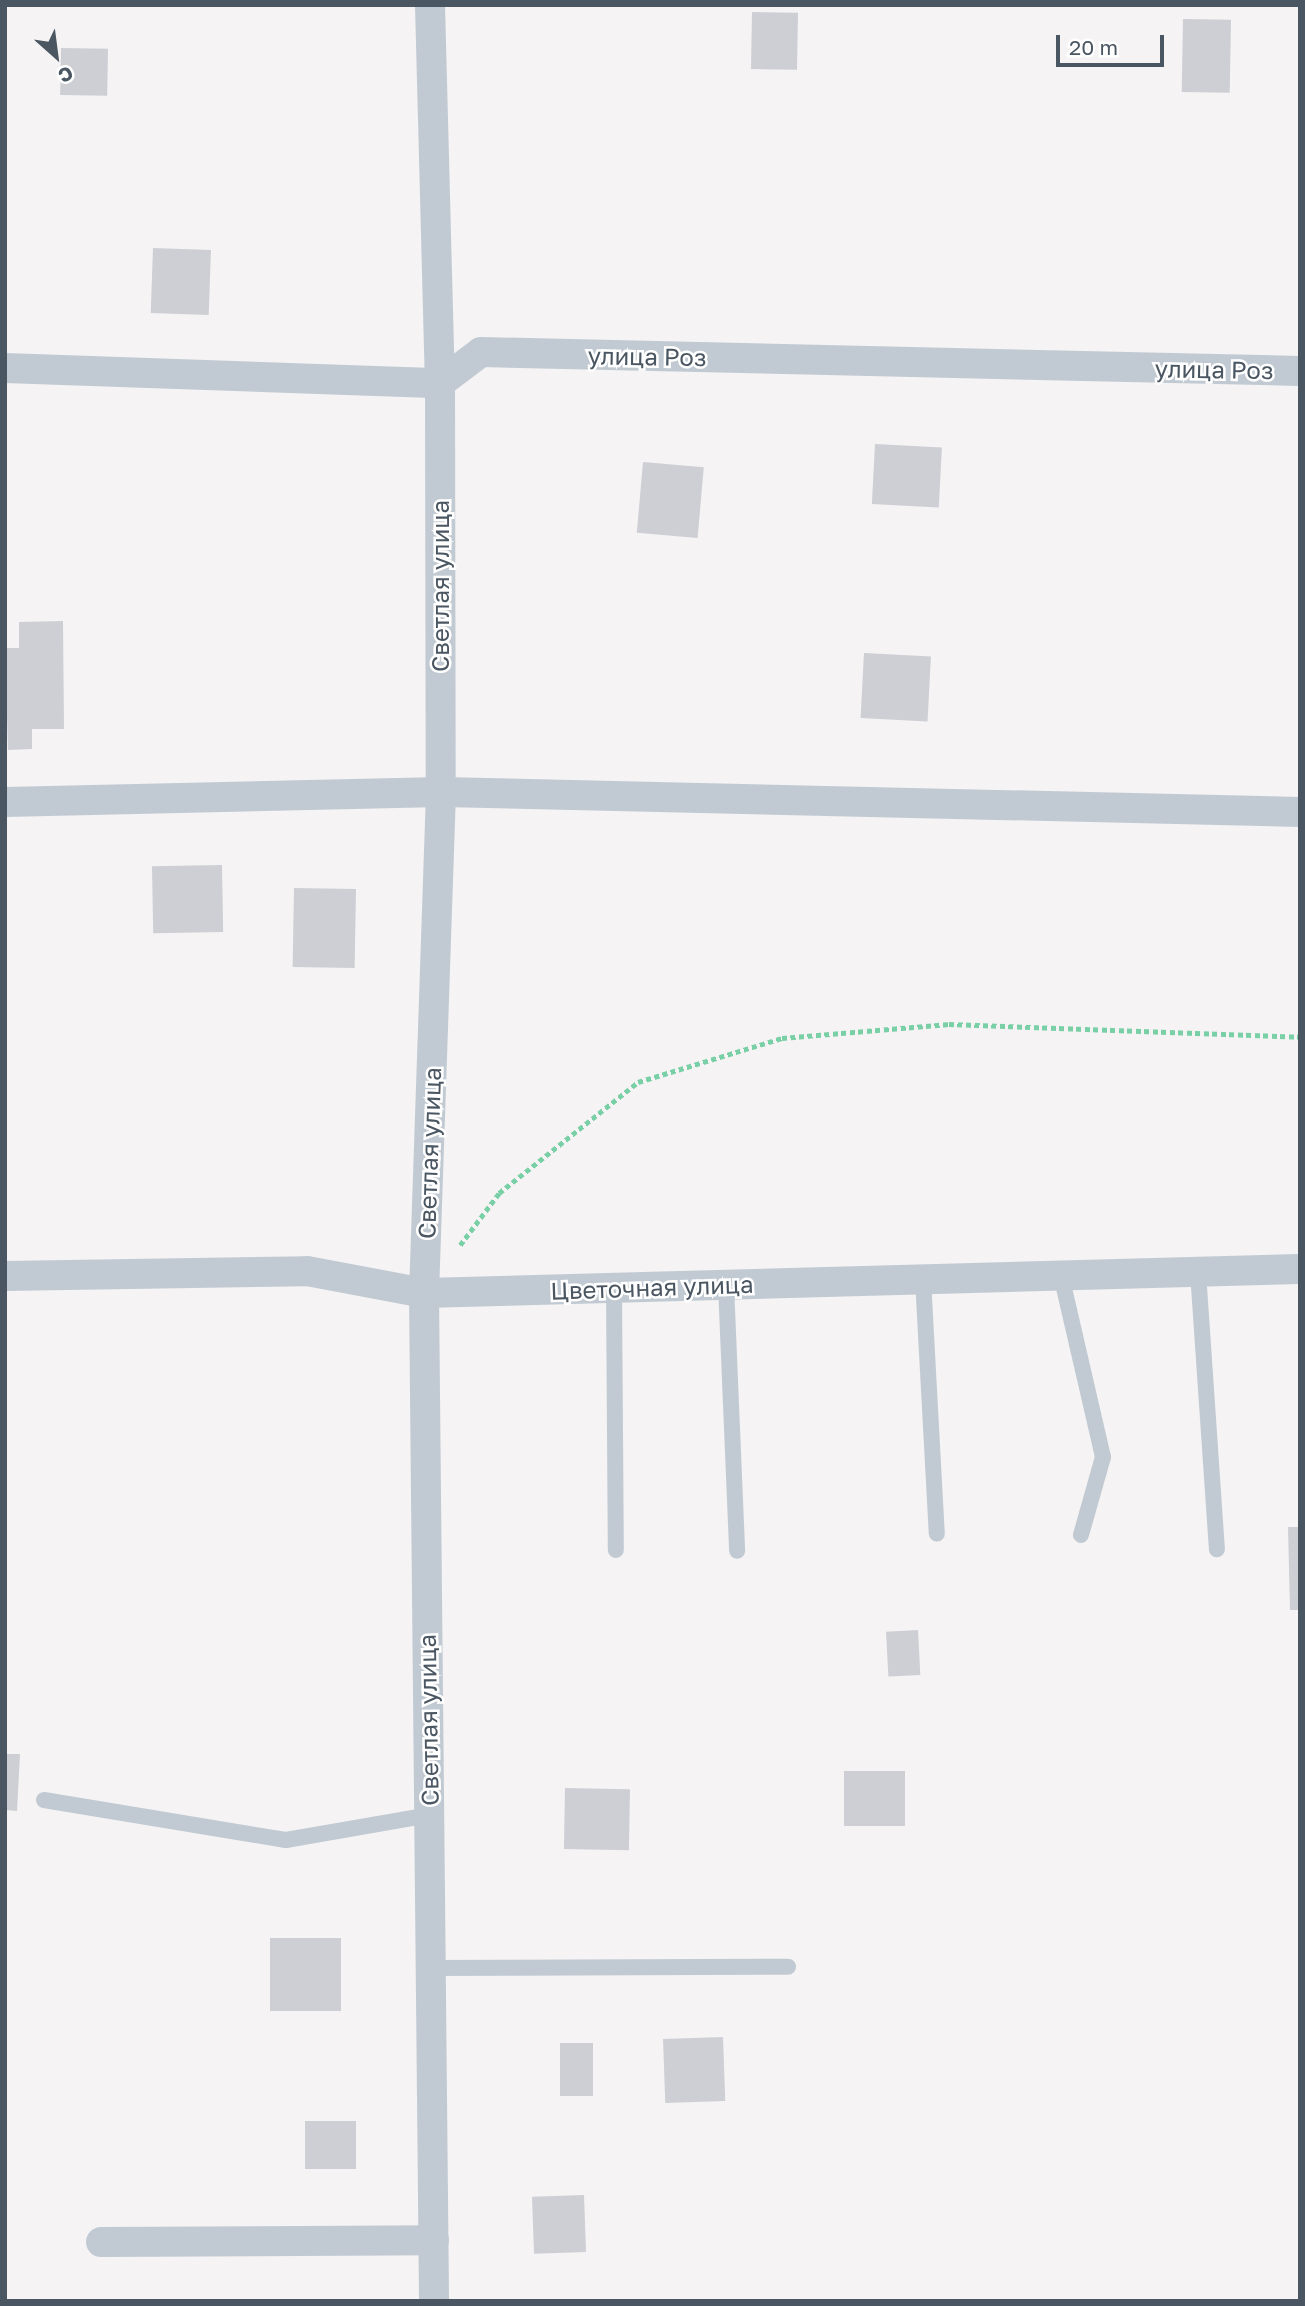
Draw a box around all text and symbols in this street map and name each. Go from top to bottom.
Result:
north arrow [21,21,91,91]
scale bar [1060,21,1168,65]
text: 20 m [1069,34,1118,60]
text: С [55,62,77,88]
street label: улица Роз [587,341,707,371]
street label: улица Роз [1154,354,1274,384]
street label: Светлая улица [426,500,454,672]
street label: Светлая улица [412,1067,446,1239]
street label: Цветочная улица [550,1269,754,1305]
street label: Светлая улица [412,1634,444,1806]

